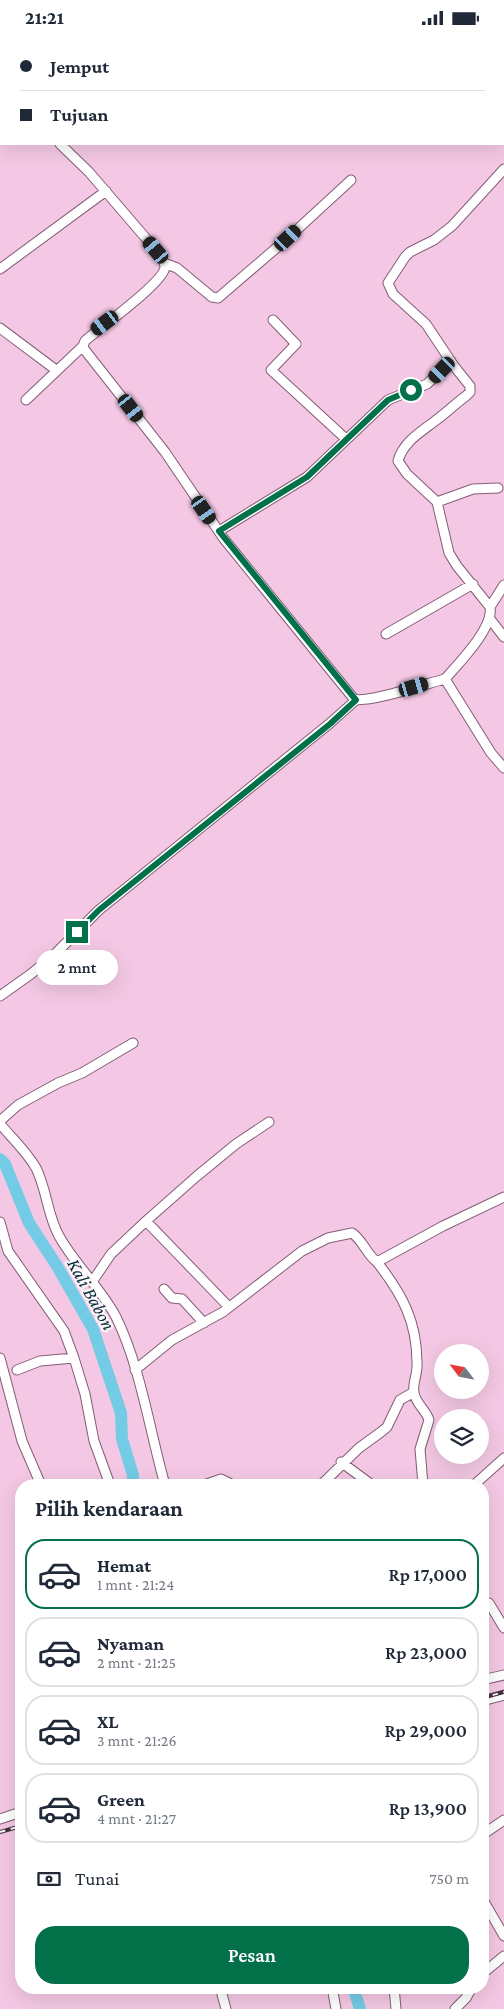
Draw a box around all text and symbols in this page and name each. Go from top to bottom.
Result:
text: 21:21 [25,7,64,28]
text: Jemput [50,56,109,77]
text: Tujuan [50,104,108,125]
car [271,222,304,254]
car [140,234,171,266]
car [88,308,121,338]
car [426,354,457,386]
route start [400,379,422,401]
car [115,392,146,424]
car [189,493,218,527]
car [397,676,430,698]
route end [66,921,88,943]
callout: 2 mnt [36,949,118,985]
text: 2 mnt [58,959,96,976]
water label: Kali Babon [63,1255,120,1334]
north arrow [434,1344,489,1399]
map controls [434,1344,489,1464]
button: layers [434,1409,489,1464]
text: Pilih kendaraan [35,1496,183,1521]
icon: car [37,1552,82,1597]
text: Hemat [97,1555,151,1576]
text: Rp 17,000 [389,1564,467,1585]
text: 1 mnt · 21:24 [97,1576,174,1593]
icon: car [37,1630,82,1675]
text: Nyaman [97,1633,164,1654]
text: Rp 23,000 [385,1642,467,1663]
text: 2 mnt · 21:25 [97,1654,176,1671]
icon: car [37,1708,82,1753]
text: XL [97,1711,119,1732]
text: Rp 29,000 [384,1720,467,1741]
text: 3 mnt · 21:26 [97,1732,177,1749]
icon: car [37,1786,82,1831]
text: Green [97,1789,145,1810]
text: Rp 13,900 [389,1798,467,1819]
text: 4 mnt · 21:27 [97,1810,176,1827]
icon: cash [35,1865,63,1893]
text: Tunai [75,1868,119,1889]
text: 750 m [429,1870,469,1887]
button: Pesan [35,1926,469,1984]

